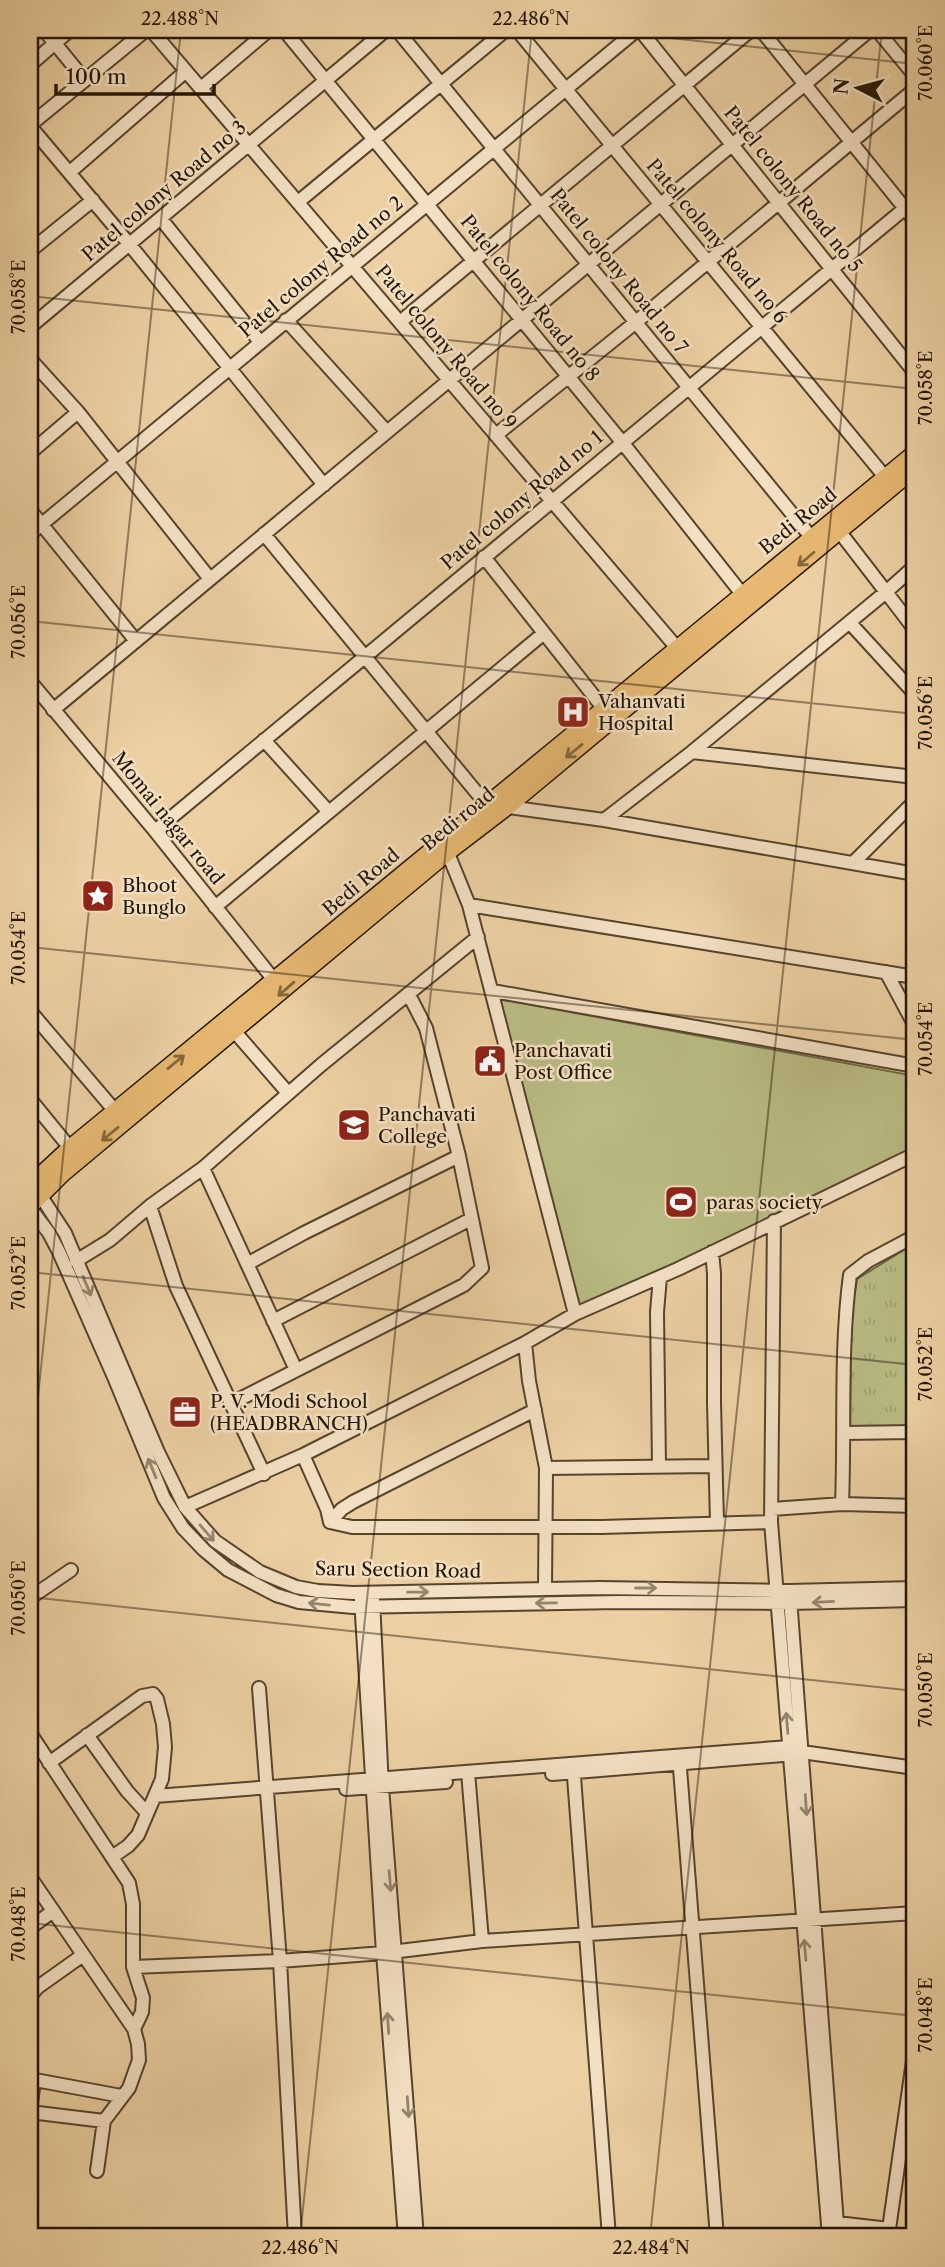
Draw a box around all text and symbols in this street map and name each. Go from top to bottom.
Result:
text: 22.488°N [141,8,219,30]
text: 22.486°N [492,8,570,30]
text: 70.060°E [915,25,937,101]
scale bar [56,52,214,96]
north arrow [822,52,892,122]
text: 100 m [66,64,127,89]
text: N [829,77,854,96]
street label: Patel colony Road no 5 [719,101,867,277]
street label: Patel colony Road no 3 [77,116,251,266]
street label: Patel colony Road no 6 [641,154,793,328]
street label: Patel colony Road no 7 [545,184,693,359]
street label: Patel colony Road no 2 [234,192,408,342]
street label: Patel colony Road no 8 [456,210,604,386]
text: 70.058°E [8,260,30,334]
street label: Patel colony Road no 9 [370,260,522,434]
text: 70.058°E [915,351,937,425]
street label: Patel colony Road no 1 [436,425,608,574]
street label: Bedi Road [754,482,842,559]
one-way arrow [798,551,816,567]
text: 70.056°E [8,585,30,659]
text: 70.056°E [915,676,937,750]
place label: Vahanvati Hospital [597,690,686,735]
hospital icon: Vahanvati Hospital [554,693,592,731]
one-way arrow [566,743,584,758]
street label: Momai nagar road [107,747,229,890]
street label: Bedi road [417,782,500,855]
street label: Bedi Road [318,843,404,921]
place label: Bhoot Bunglo [122,874,186,919]
place icon: Bhoot Bunglo [79,877,117,915]
text: 70.054°E [8,911,30,985]
one-way arrow [277,981,295,997]
text: 70.054°E [915,1002,937,1076]
place label: Panchavati Post Office [514,1039,612,1084]
public building icon: Panchavati Post Office [471,1042,509,1080]
one-way arrow [166,1054,184,1070]
place label: Panchavati College [378,1103,476,1148]
school or university icon: Panchavati College [335,1106,373,1144]
one-way arrow [102,1126,120,1142]
sports icon: paras society [662,1183,700,1221]
place label: paras society [706,1191,823,1214]
text: 70.052°E [8,1236,30,1310]
one-way arrow [81,1274,94,1296]
text: 70.052°E [915,1327,937,1401]
place label: P. V. Modi School (HEADBRANCH) [210,1390,368,1435]
office icon: P. V. Modi School (HEADBRANCH) [166,1393,204,1431]
one-way arrow [145,1458,158,1479]
one-way arrow [199,1524,216,1541]
street label: Saru Section Road [315,1557,482,1583]
text: 70.050°E [8,1560,30,1636]
one-way arrow [634,1581,657,1595]
one-way arrow [406,1585,429,1599]
one-way arrow [811,1595,834,1608]
one-way arrow [535,1596,558,1609]
one-way arrow [308,1598,331,1611]
text: 70.050°E [915,1652,937,1728]
one-way arrow [780,1712,793,1734]
one-way arrow [800,1793,813,1816]
one-way arrow [384,1869,397,1892]
text: 70.048°E [8,1886,30,1962]
one-way arrow [798,1939,811,1961]
text: 70.048°E [915,1977,937,2053]
one-way arrow [381,2012,394,2034]
one-way arrow [402,2096,415,2118]
text: 22.486°N [261,2237,339,2259]
text: 22.484°N [612,2237,690,2259]

